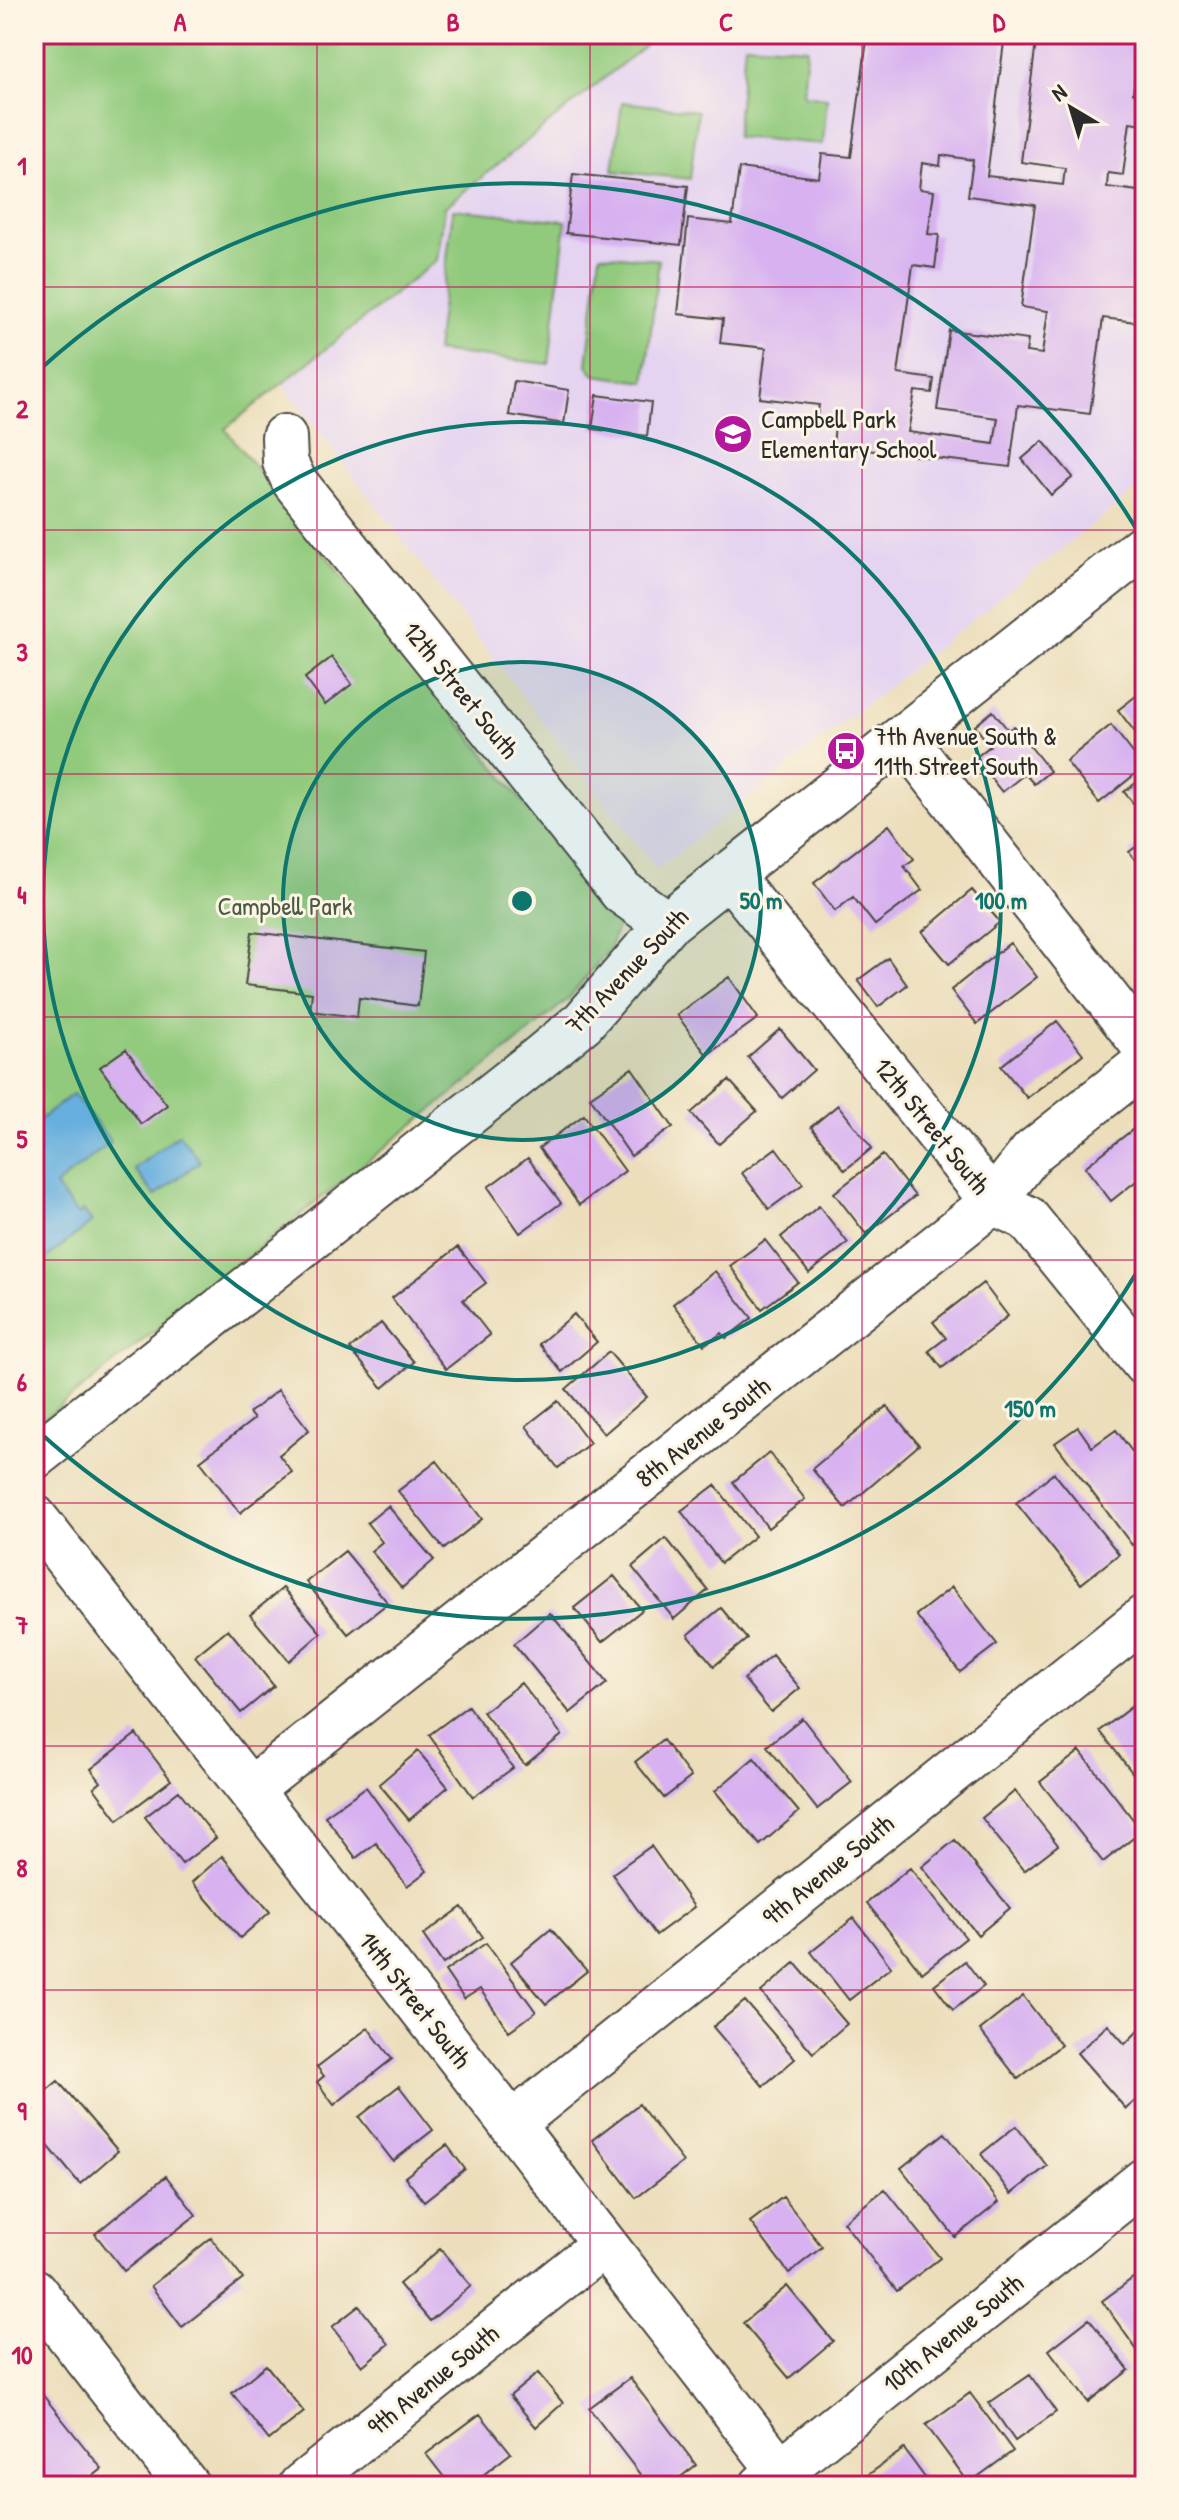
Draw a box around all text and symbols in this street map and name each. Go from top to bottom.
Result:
text: A [174,4,187,39]
text: B [446,4,460,39]
text: C [719,4,733,39]
text: D [993,4,1006,39]
north arrow [1031,68,1111,148]
text: N [1045,77,1073,108]
text: 1 [17,148,27,183]
text: 2 [16,391,29,426]
place label: Campbell Park Elementary School [761,401,937,466]
school or university icon: Campbell Park Elementary School [712,413,754,455]
street label: 12th Street South [395,614,527,766]
text: 3 [16,634,28,669]
place label: 7th Avenue South & 11th Street South [874,718,1057,783]
bus stop icon: 7th Avenue South & 11th Street South [825,730,867,772]
text: 4 [17,877,27,912]
text: 50 m [740,884,782,916]
text: 100 m [975,884,1027,916]
centre of rings [508,887,536,915]
park label: Campbell Park [218,888,353,923]
street label: 7th Avenue South [557,900,696,1042]
street label: 12th Street South [866,1050,998,1202]
text: 5 [17,1121,28,1156]
text: 6 [17,1364,28,1399]
street label: 8th Avenue South [628,1368,777,1495]
text: 150 m [1004,1392,1056,1424]
text: 7 [15,1607,29,1642]
street label: 9th Avenue South [755,1806,901,1934]
text: 8 [16,1850,28,1885]
street label: 14th Street South [351,1924,480,2075]
text: 9 [17,2093,27,2128]
street label: 10th Avenue South [875,2265,1030,2400]
street label: 9th Avenue South [360,2316,506,2444]
text: 10 [11,2337,33,2372]

